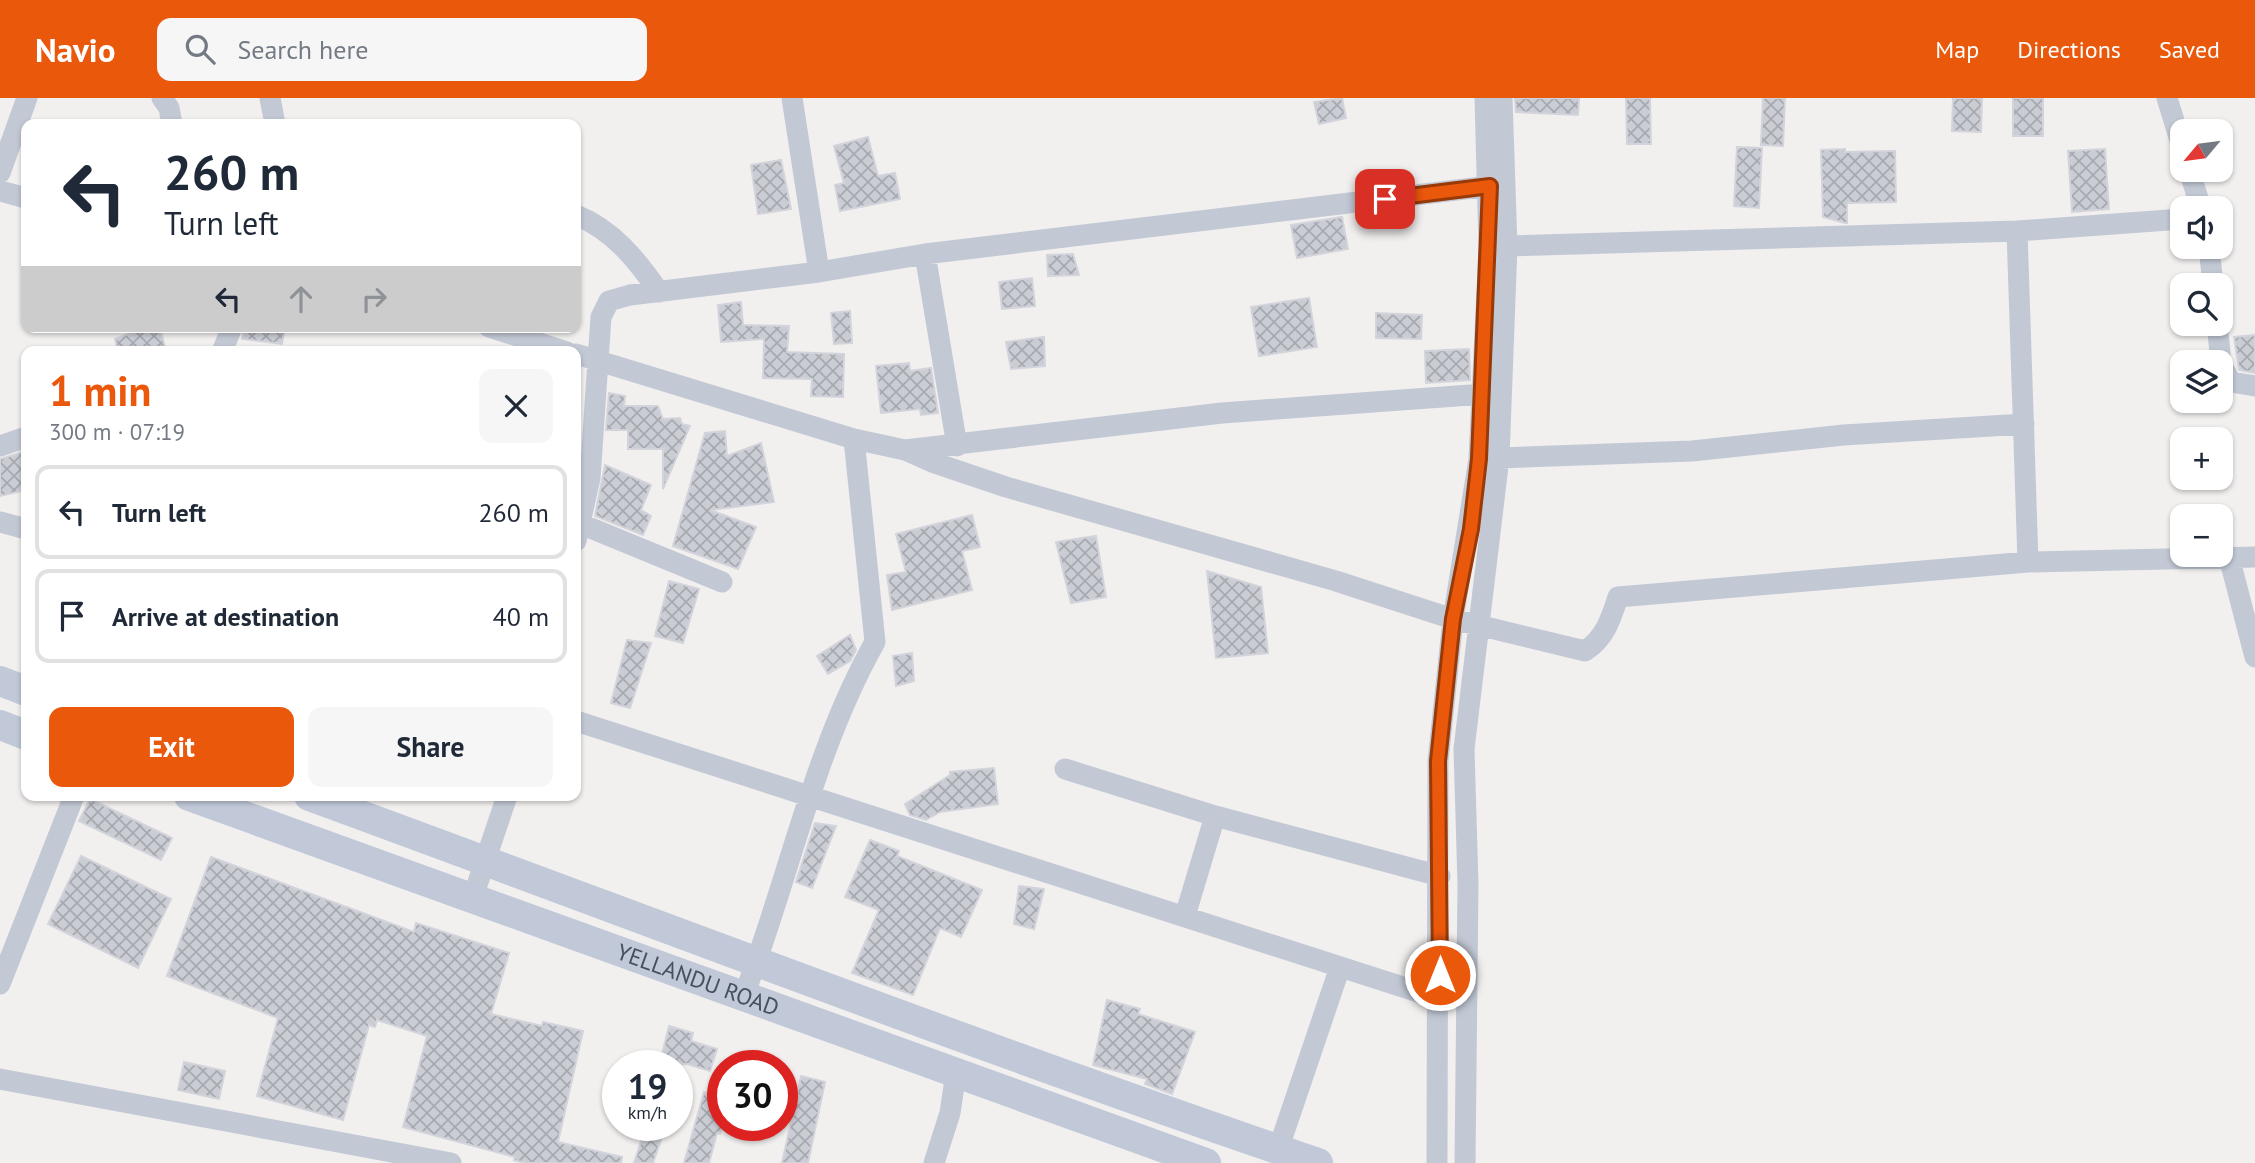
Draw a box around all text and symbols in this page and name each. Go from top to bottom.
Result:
search box [157,18,647,81]
text: Navio [35,28,115,71]
icon: search [181,30,219,68]
text: Search here [237,33,369,66]
text: Map [1935,34,1979,65]
text: Directions [2017,34,2121,65]
text: Saved [2159,34,2220,65]
north arrow [2170,119,2233,182]
map controls [2170,119,2233,567]
text: 260 m [164,140,299,204]
icon: left [49,147,140,238]
pin [1355,169,1415,229]
icon: arrive [1366,180,1404,218]
button: sound [2170,196,2233,259]
text: Turn left [164,202,279,244]
button: search [2170,273,2233,336]
icon: left [209,280,247,318]
icon: ahead [282,280,320,318]
icon: right [355,280,393,318]
button: layers [2170,350,2233,413]
text: 1 min [49,363,151,418]
button: close [479,369,553,443]
text: 300 m · 07:19 [49,417,185,446]
button: + [2170,427,2233,490]
icon: left [53,493,91,531]
text: Turn left [112,496,206,529]
text: 260 m [478,496,549,529]
button: − [2170,504,2233,567]
icon: arrive [53,597,91,635]
text: Arrive at destination [112,600,339,633]
text: 40 m [493,600,549,633]
button: Exit [49,707,294,787]
button: Share [308,707,553,787]
street label: YELLANDU ROAD [613,937,783,1022]
position arrow [1403,938,1477,1012]
speed limit sign: 30 [707,1050,798,1141]
text: 19 [628,1063,667,1109]
text: km/h [628,1101,667,1124]

